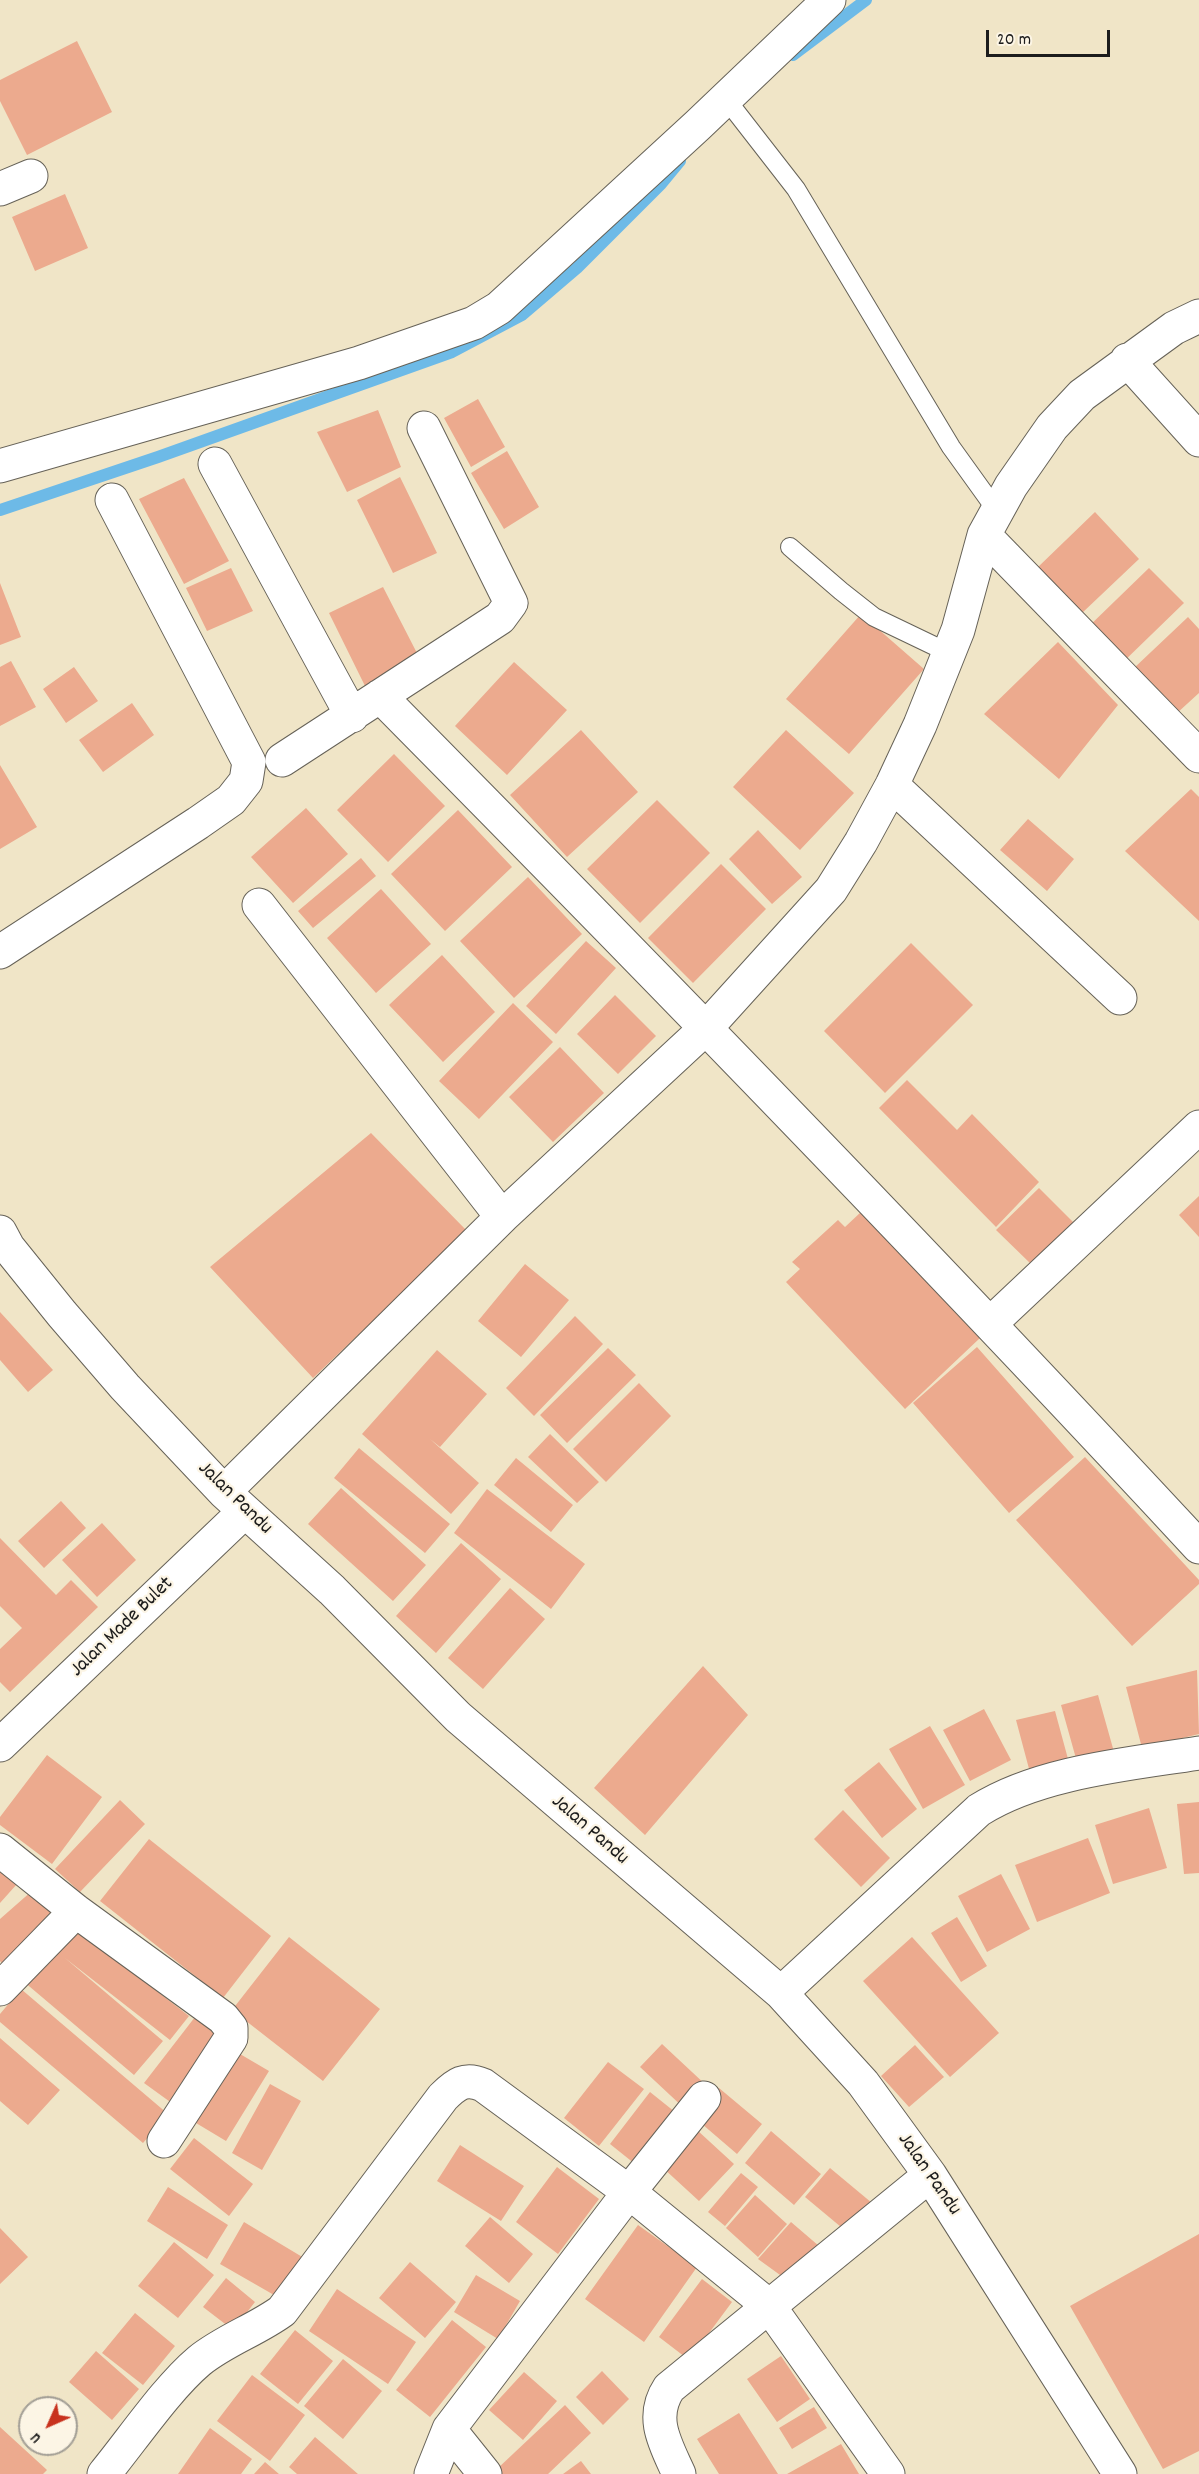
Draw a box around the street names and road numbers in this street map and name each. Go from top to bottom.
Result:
street label: Jalan Pandu [191,1457,277,1541]
street label: Jalan Made Bulet [66,1572,180,1684]
street label: Jalan Pandu [545,1790,633,1872]
street label: Jalan Pandu [890,2129,966,2221]

